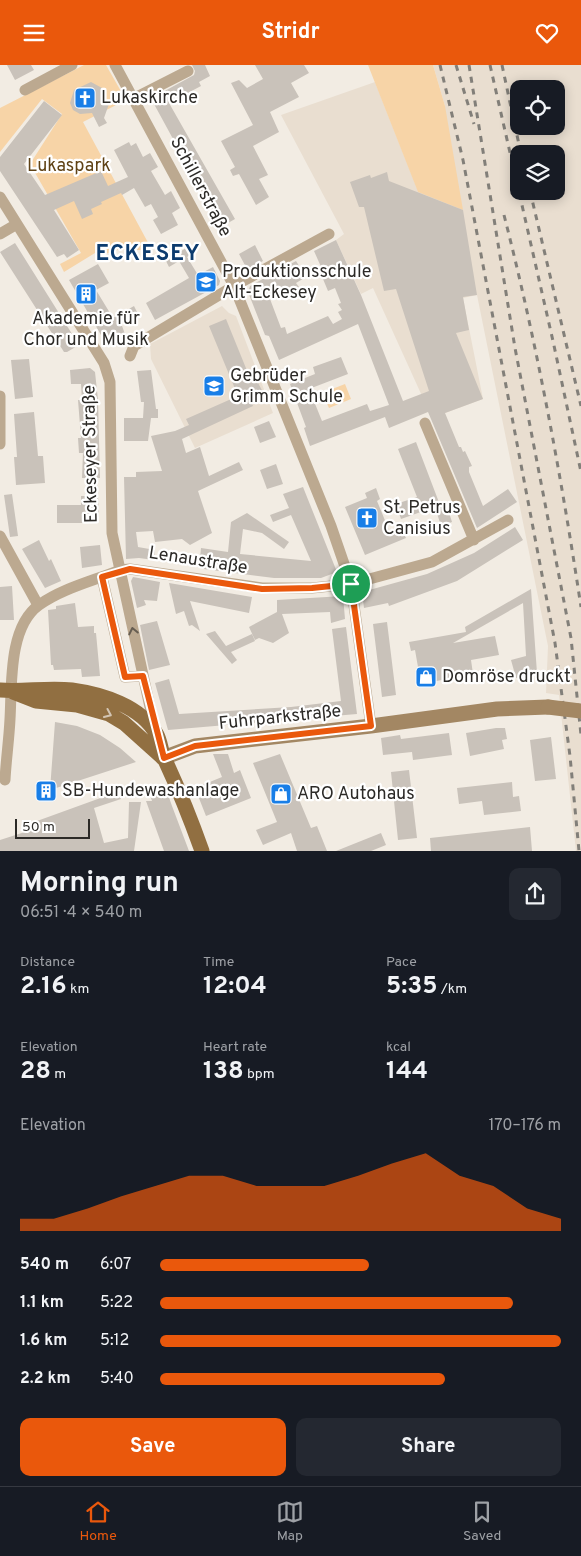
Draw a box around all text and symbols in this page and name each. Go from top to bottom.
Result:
icon: menu [20,19,48,47]
text: Stridr [261,19,320,46]
icon: heart [533,19,561,47]
map controls [510,80,565,200]
button: locate [510,80,565,135]
church icon: Lukaskirche [73,86,97,110]
place label: Lukaskirche [101,87,198,110]
street label: Schillerstraße [164,133,236,241]
button: layers [510,145,565,200]
park label: Lukaspark [27,155,111,178]
district label: ECKESEY [95,241,201,268]
place label: Produktionsschule Alt-Eckesey [222,261,371,305]
school or university icon: Produktionsschule Alt-Eckesey [194,270,218,294]
building icon: Akademie für Chor und Musik [74,282,98,306]
place label: Akademie für Chor und Musik [23,308,149,352]
place label: Gebrüder Grimm Schule [230,365,343,409]
school or university icon: Gebrüder Grimm Schule [202,374,226,398]
street label: Eckeseyer Straße [78,385,104,523]
place label: St. Petrus Canisius [383,497,461,541]
church icon: St. Petrus Canisius [355,506,379,530]
street label: Lenaustraße [147,542,249,580]
pin [330,563,372,605]
icon: arrive [337,570,365,598]
one-way arrow [128,627,139,636]
shop icon: Domröse druckt [414,665,438,689]
place label: Domröse druckt [442,666,571,689]
street label: Fuhrparkstraße [218,700,342,736]
one-way arrow [103,708,112,718]
building icon: SB-Hundewashanlage [34,779,58,803]
place label: SB-Hundewashanlage [62,780,239,803]
shop icon: ARO Autohaus [269,782,293,806]
place label: ARO Autohaus [297,783,415,806]
scale bar [15,816,90,839]
text: 50 m [22,819,55,836]
text: Morning run [20,866,179,902]
button: share [509,868,561,920]
text: 06:51 · 4 × 540 m [20,903,142,923]
text: Distance [20,954,75,971]
text: Time [203,954,234,971]
text: Pace [386,954,417,971]
text: 2.16 [20,971,67,1003]
text: 12:04 [203,971,267,1003]
text: 5:35 [386,971,438,1003]
text: km [67,981,89,998]
text: /km [438,981,467,998]
text: Elevation [20,1039,78,1056]
text: Heart rate [203,1039,267,1056]
text: kcal [386,1039,411,1056]
text: 28 [20,1056,51,1088]
text: 138 [203,1056,244,1088]
text: 144 [386,1056,428,1088]
text: m [51,1066,66,1083]
text: bpm [244,1066,275,1083]
text: Elevation [20,1116,86,1136]
text: 170–176 m [488,1116,561,1136]
text: 540 m [20,1255,69,1275]
text: 6:07 [100,1255,131,1275]
text: 1.1 km [20,1293,64,1313]
text: 5:22 [100,1293,133,1313]
text: 1.6 km [20,1331,67,1351]
text: 5:12 [100,1331,129,1351]
text: 2.2 km [20,1369,70,1389]
text: 5:40 [100,1369,134,1389]
button: Save [20,1418,286,1476]
button: Share [296,1418,561,1476]
tab: Home [80,1498,117,1545]
tab: Map [276,1498,304,1545]
tab: Saved [463,1498,501,1545]

